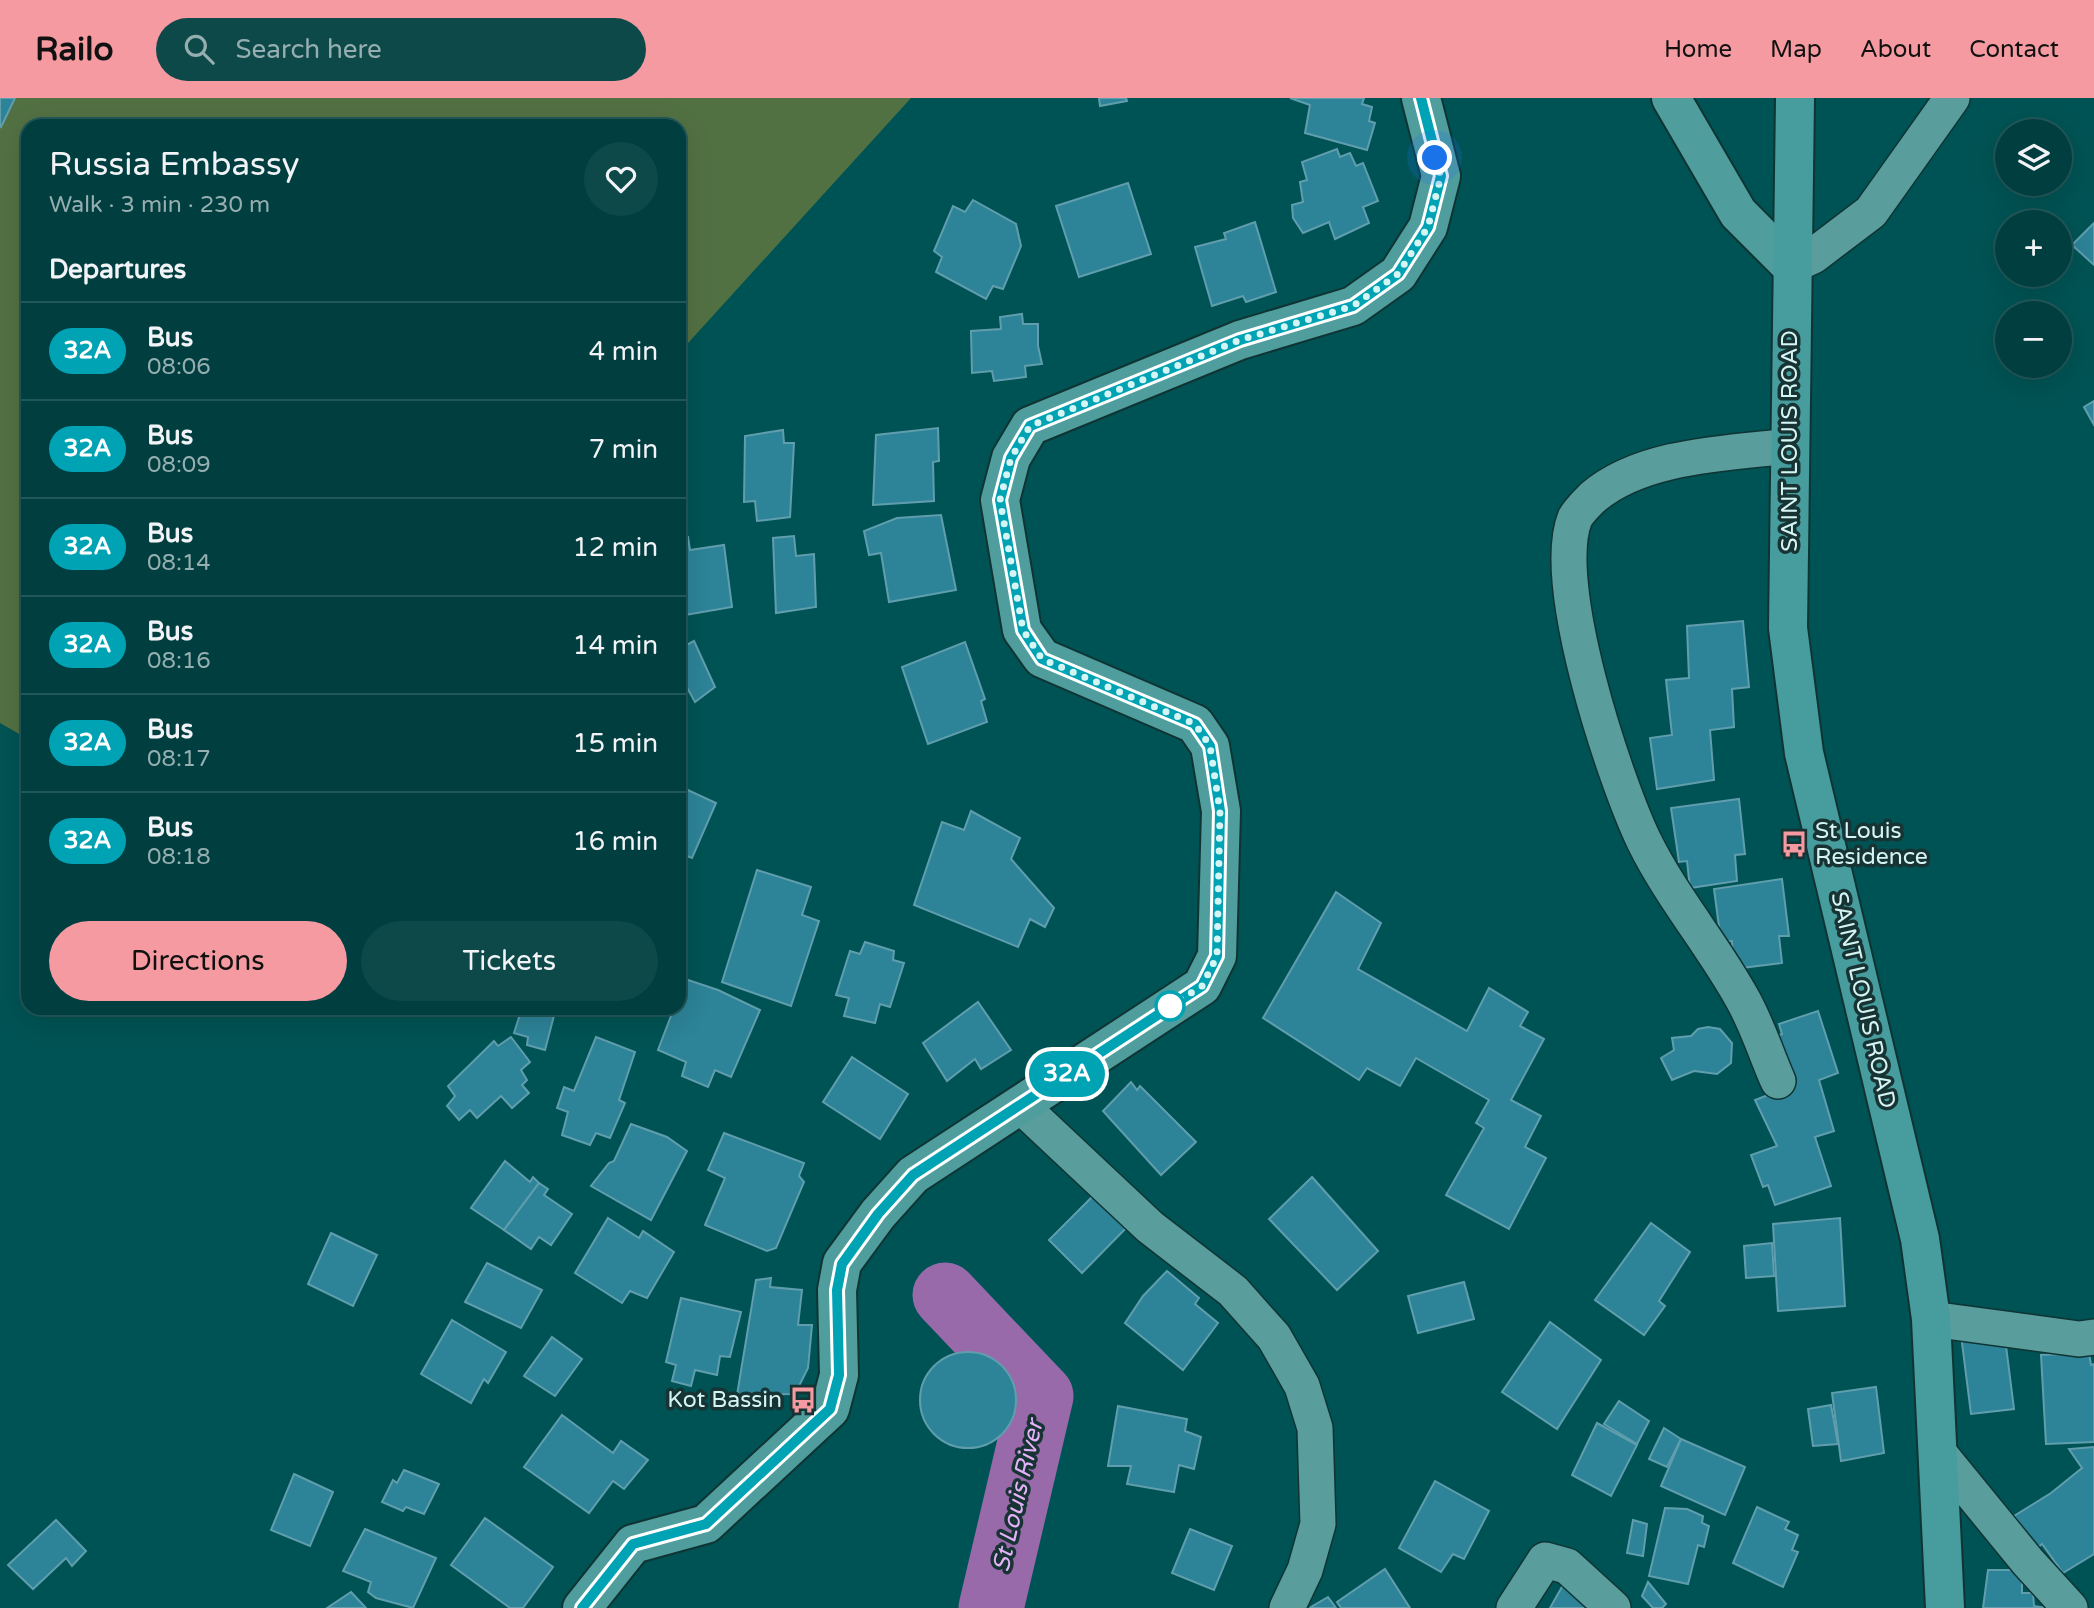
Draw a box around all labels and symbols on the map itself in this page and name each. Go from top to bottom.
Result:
your location [1417,140,1452,175]
street label: SAINT LOUIS ROAD [1776,330,1804,552]
place label: St Louis Residence [1815,817,1928,871]
bus stop icon: St Louis Residence [1779,829,1809,859]
street label: SAINT LOUIS ROAD [1824,889,1902,1111]
unlabelled marker [1155,991,1185,1021]
line badge: 32A [1027,1051,1107,1097]
bus stop icon: Kot Bassin [788,1385,818,1415]
place label: Kot Bassin [667,1386,782,1414]
water label: St Louis River [986,1415,1050,1575]

